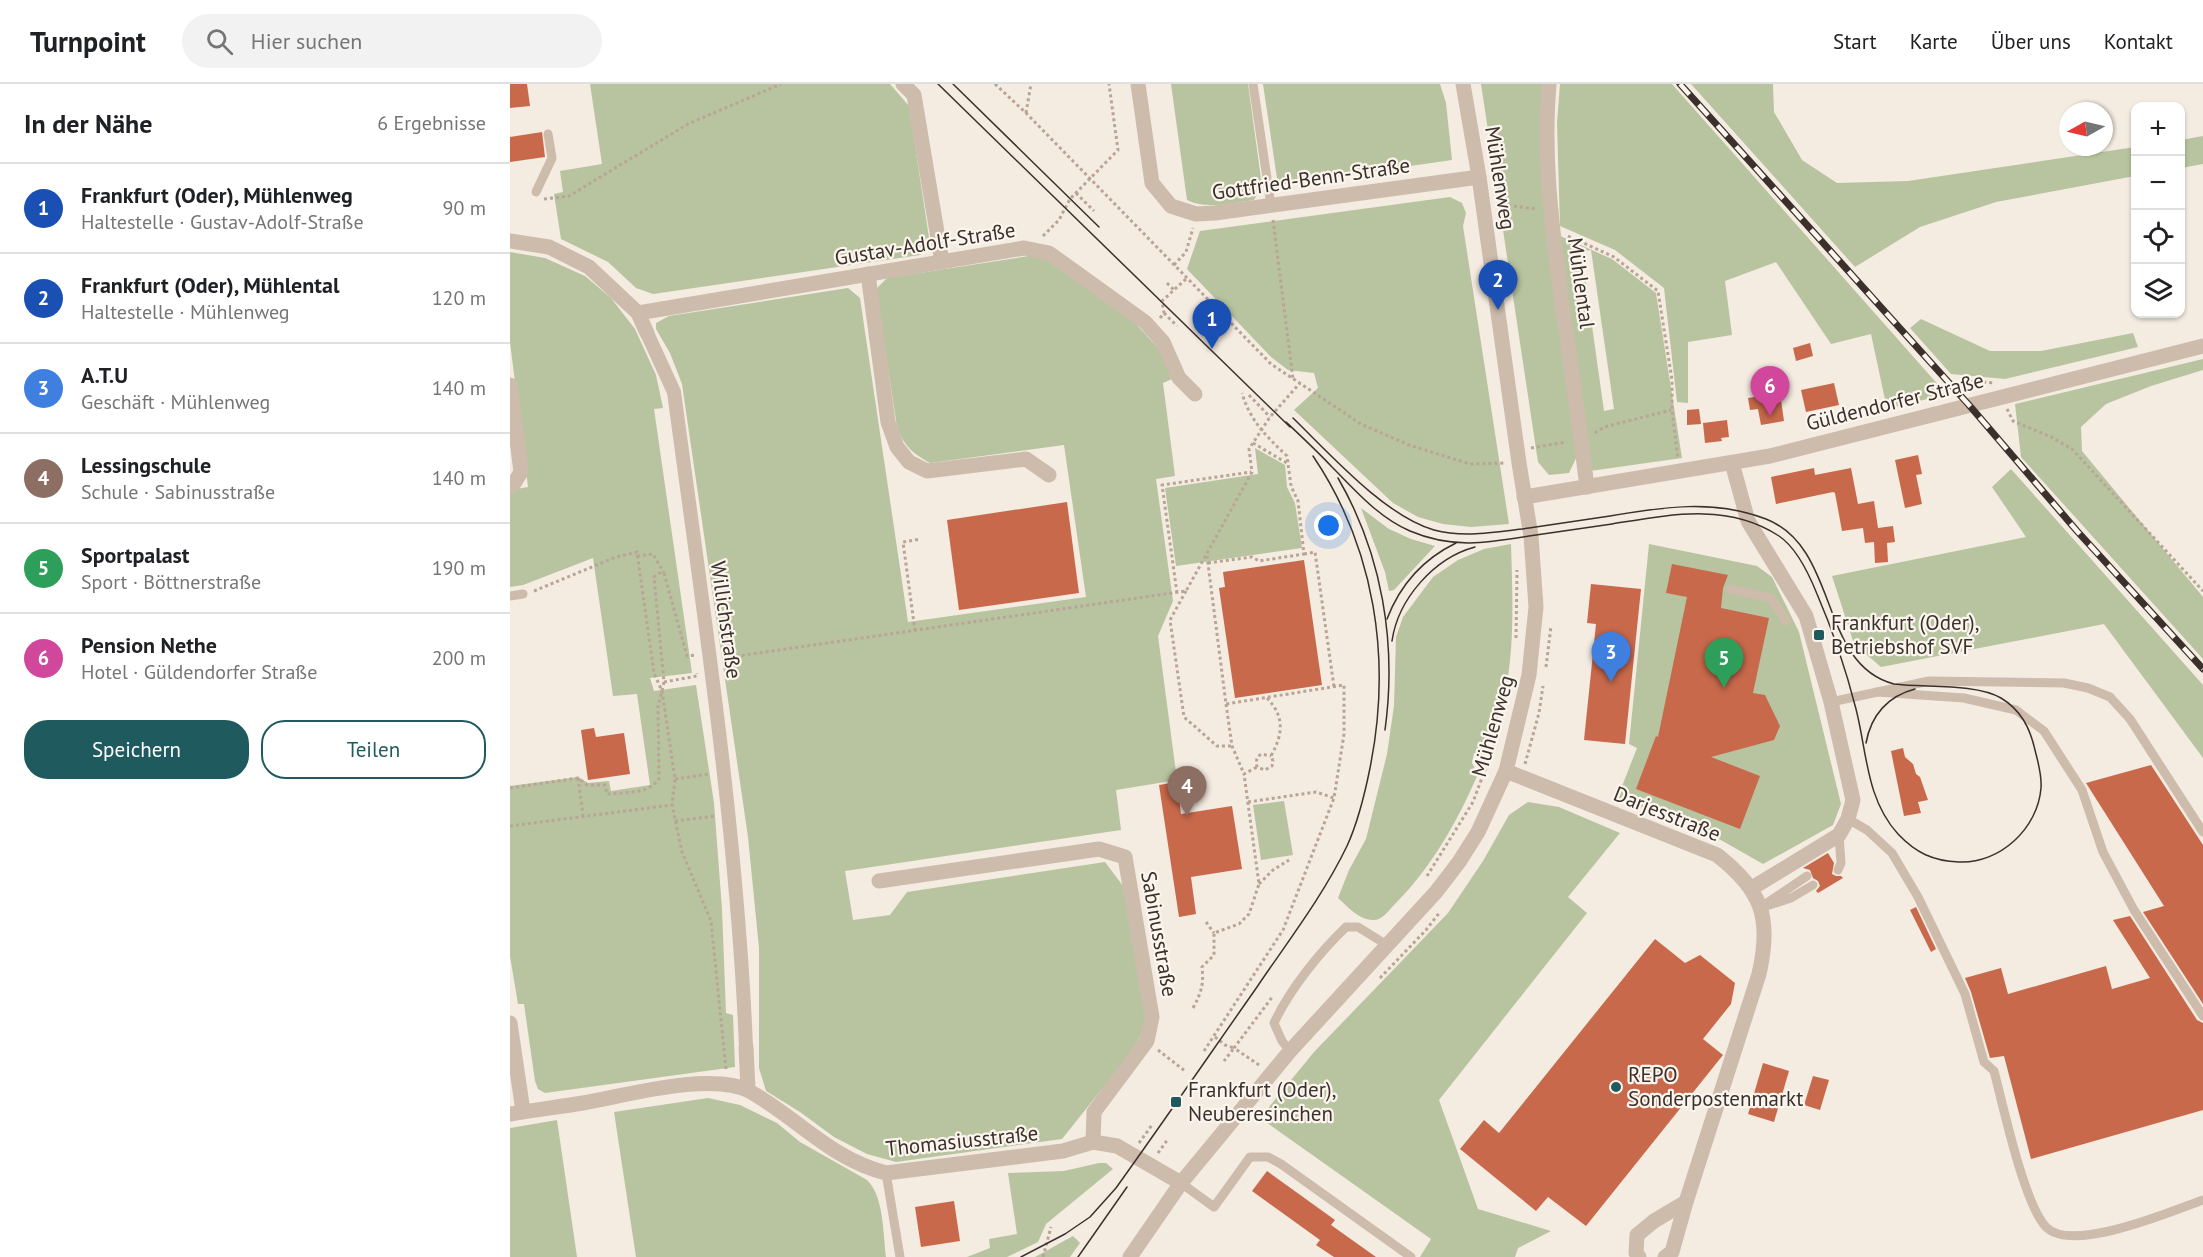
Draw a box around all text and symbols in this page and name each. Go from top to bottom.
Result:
search box [182,14,602,68]
text: Turnpoint [30,23,146,60]
icon: search [203,25,236,58]
text: Hier suchen [251,27,362,55]
text: Start [1833,28,1877,55]
text: Karte [1910,28,1958,55]
text: Über uns [1991,28,2071,55]
text: Kontakt [2104,28,2173,55]
north arrow [2059,102,2113,156]
map controls [2131,102,2185,318]
button: + [2131,102,2185,156]
text: In der Nähe [24,107,152,140]
text: 6 Ergebnisse [377,110,486,136]
street label: Mühlenweg [1479,124,1522,232]
street label: Gottfried-Benn-Straße [1210,151,1412,206]
button: − [2131,156,2185,210]
text: Frankfurt (Oder), Mühlenweg [81,181,353,209]
text: 1 [38,195,49,221]
text: 90 m [443,195,486,221]
text: Haltestelle · Gustav-Adolf-Straße [81,209,364,235]
button: locate [2131,210,2185,264]
street label: Gustav-Adolf-Straße [833,216,1017,271]
street label: Mühlental [1562,236,1601,330]
pin: 2 [1478,260,1518,310]
button: layers [2131,264,2185,318]
text: Frankfurt (Oder), Mühlental [81,271,339,299]
text: 2 [38,285,49,311]
text: 120 m [432,285,486,311]
text: Haltestelle · Mühlenweg [81,299,290,325]
pin: 1 [1192,300,1232,349]
text: A.T.U [81,361,128,389]
pin: 6 [1750,366,1790,416]
street label: Güldendorfer Straße [1803,366,1987,437]
text: 3 [38,375,49,401]
text: 140 m [432,375,486,401]
text: Geschäft · Mühlenweg [81,389,270,415]
text: Lessingschule [81,451,211,479]
text: 4 [38,465,49,491]
text: 140 m [432,465,486,491]
text: Schule · Sabinusstraße [81,479,275,505]
your location [1314,511,1343,540]
text: Sportpalast [81,541,190,569]
text: 5 [38,555,49,581]
text: 190 m [432,555,486,581]
street label: Willichstraße [705,559,748,680]
text: Sport · Böttnerstraße [81,569,261,595]
place label: Frankfurt (Oder), Betriebshof SVF [1831,609,1979,660]
marker: Frankfurt (Oder), Betriebshof SVF [1812,628,1826,642]
text: Pension Nethe [81,631,217,659]
pin: 3 [1592,632,1630,682]
pin: 5 [1704,638,1744,688]
text: 6 [38,645,49,671]
text: 200 m [432,645,486,671]
text: Hotel · Güldendorfer Straße [81,659,317,685]
street label: Mühlenweg [1465,672,1520,780]
button: Speichern [24,720,249,779]
button: Teilen [261,720,486,779]
pin: 4 [1168,766,1206,816]
street label: Darjesstraße [1610,780,1725,847]
street label: Sabinusstraße [1135,869,1184,999]
place label: REPO Sonderpostenmarkt [1628,1061,1803,1112]
place label: Frankfurt (Oder), Neuberesinchen [1188,1076,1336,1127]
marker: REPO Sonderpostenmarkt [1609,1080,1623,1094]
marker: Frankfurt (Oder), Neuberesinchen [1169,1095,1183,1109]
street label: Thomasiusstraße [884,1119,1040,1162]

